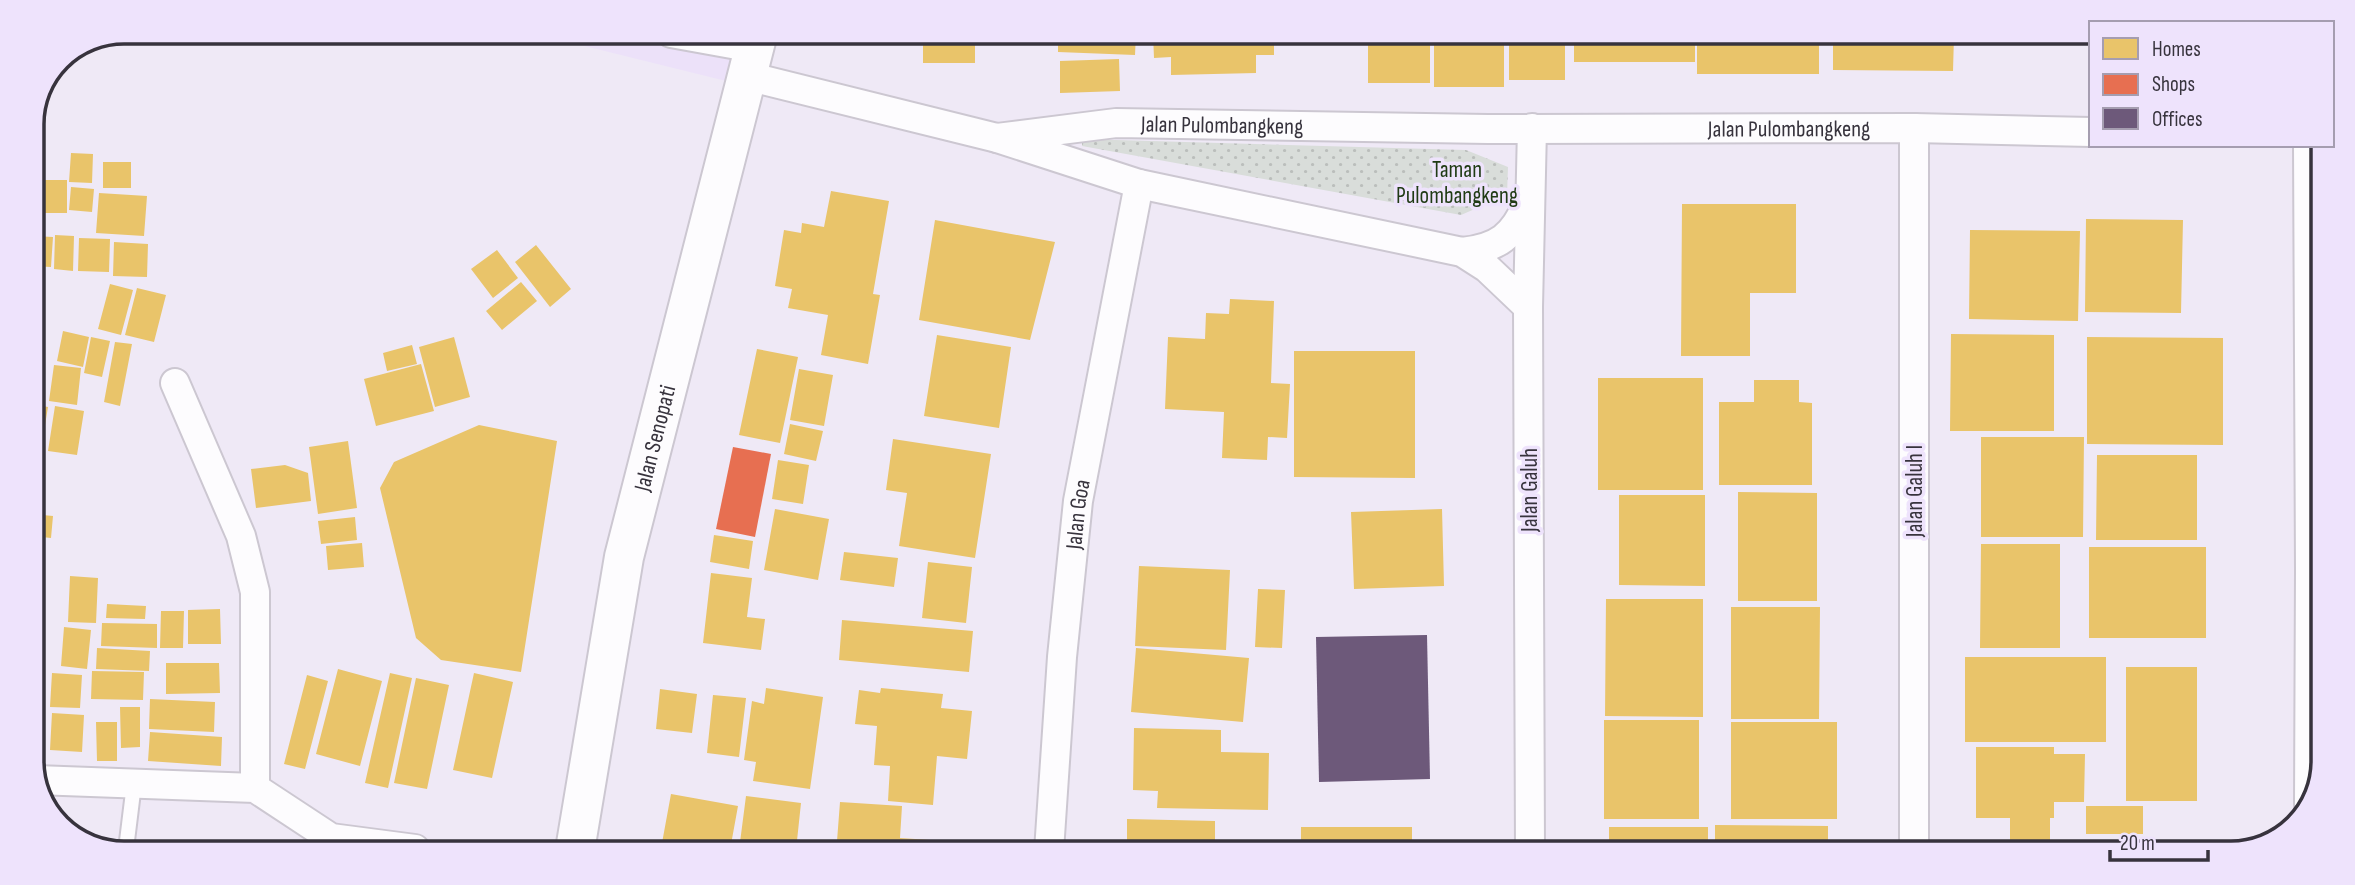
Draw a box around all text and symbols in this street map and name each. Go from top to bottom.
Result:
legend [2089,21,2334,147]
text: Homes [2152,37,2201,62]
text: Shops [2152,72,2195,97]
text: Offices [2152,107,2203,132]
street label: Jalan Pulombangkeng [1140,110,1303,141]
street label: Jalan Pulombangkeng [1707,115,1870,143]
park label: Taman Pulombangkeng [1396,156,1518,210]
street label: Jalan Senopati [628,382,682,495]
street label: Jalan Galuh I [1901,445,1929,538]
street label: Jalan Galuh [1516,448,1544,533]
street label: Jalan Goa [1060,477,1097,552]
scale bar [2110,818,2208,862]
text: 20 m [2120,831,2155,856]

